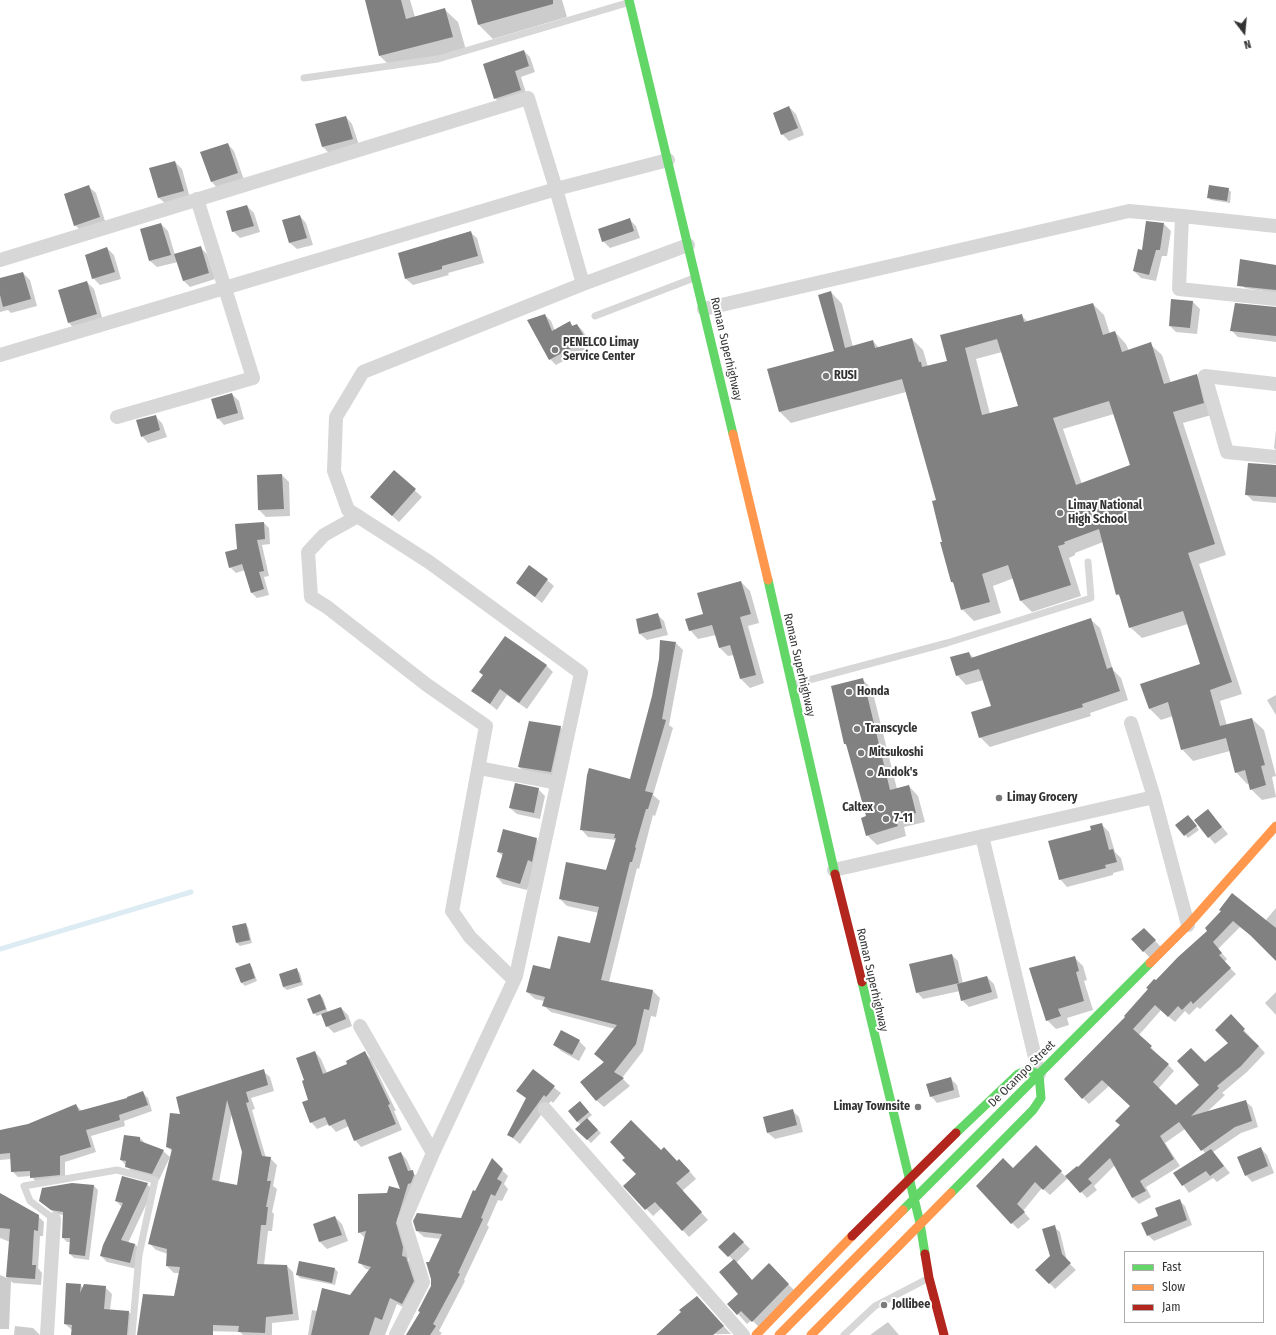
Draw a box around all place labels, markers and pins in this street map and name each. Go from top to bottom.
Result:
place label: PENELCO Limay Service Center [563,336,639,364]
marker: PENELCO Limay Service Center [550,345,560,355]
place label: RUSI [834,369,857,383]
marker: RUSI [821,371,831,381]
place label: Limay National High School [1068,499,1142,527]
marker: Limay National High School [1055,508,1065,518]
place label: Honda [857,685,889,699]
marker: Honda [844,687,854,697]
place label: Transcycle [865,722,917,736]
marker: Transcycle [852,724,862,734]
place label: Mitsukoshi [869,746,923,760]
marker: Mitsukoshi [856,748,866,758]
place label: Andok's [878,766,918,780]
marker: Andok's [865,768,875,778]
place label: Limay Grocery [1007,791,1078,805]
marker: Limay Grocery [994,793,1004,803]
place label: Caltex [842,801,873,815]
marker: Caltex [876,803,886,813]
place label: 7-11 [894,812,913,826]
marker: 7-11 [881,814,891,824]
place label: Limay Townsite [834,1100,910,1114]
marker: Limay Townsite [913,1102,923,1112]
place label: Jollibee [892,1298,930,1312]
marker: Jollibee [879,1300,889,1310]

